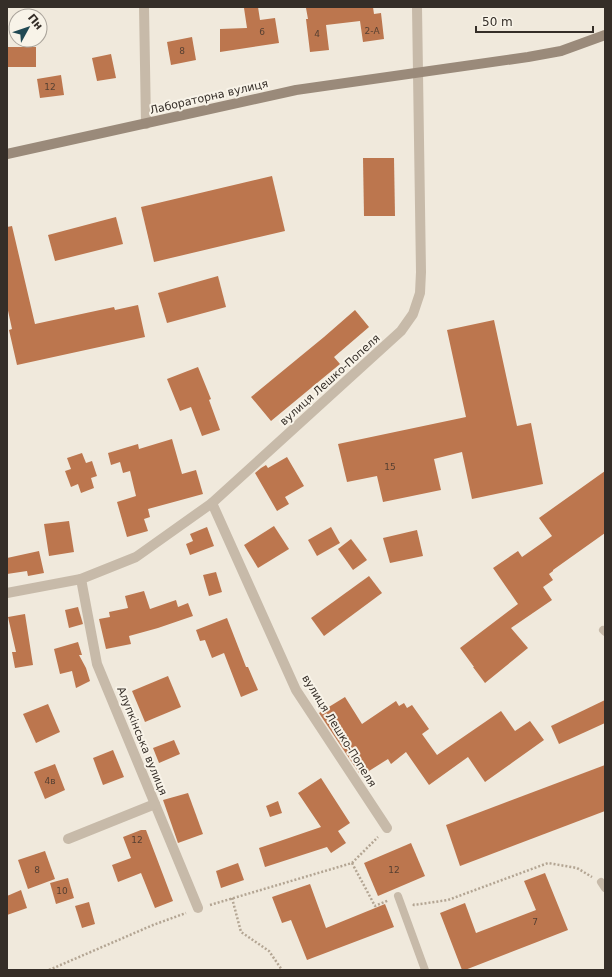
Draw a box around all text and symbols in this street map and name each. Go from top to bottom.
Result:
north arrow [8,8,48,48]
scale bar [476,8,593,34]
text: Пн [25,11,46,33]
text: 50 m [482,15,513,29]
house number: 2-А [364,26,380,36]
house number: 6 [259,27,265,37]
house number: 4 [314,29,320,39]
house number: 8 [179,46,185,56]
street label: Лабораторна вулиця [149,77,269,117]
house number: 12 [44,82,56,92]
street label: вулиця Лешко-Попеля [277,332,383,428]
house number: 15 [384,462,396,472]
street label: вулиця Лешко-Попеля [299,672,379,790]
street label: Алупкінська вулиця [114,685,170,797]
house number: 4в [44,776,56,786]
house number: 12 [131,835,143,845]
house number: 8 [34,865,40,875]
house number: 12 [388,865,400,875]
house number: 10 [56,886,68,896]
house number: 7 [532,917,538,927]

